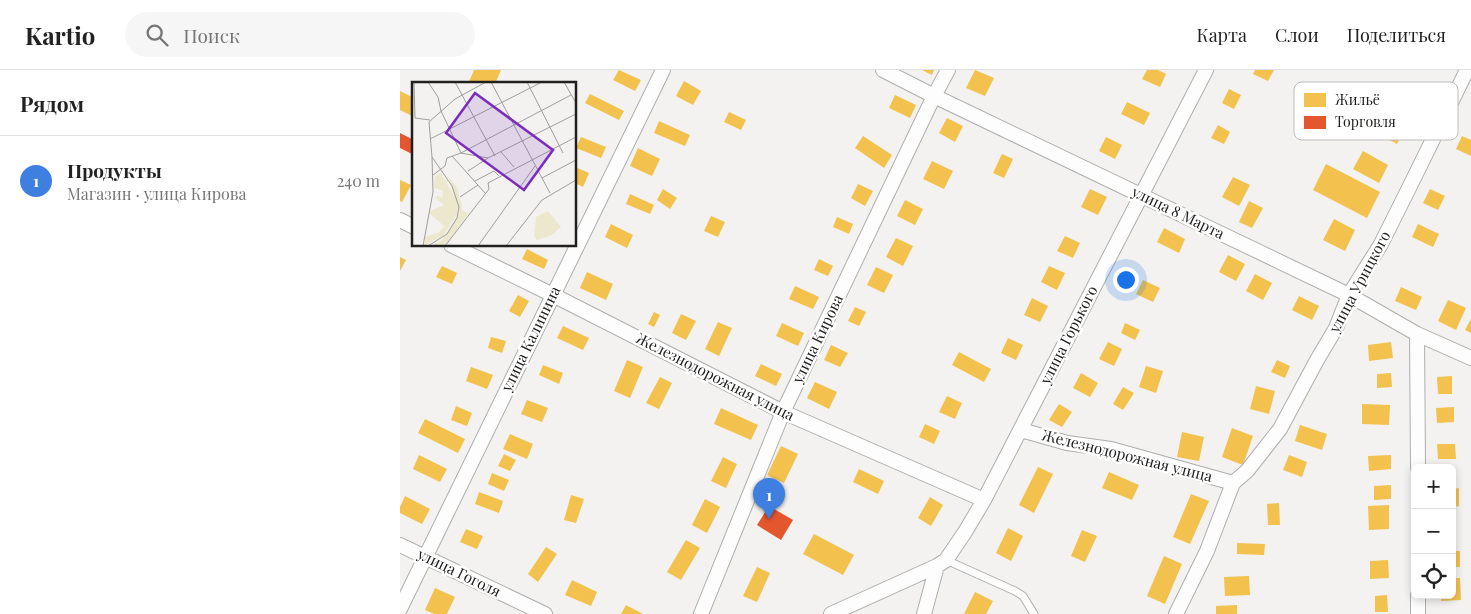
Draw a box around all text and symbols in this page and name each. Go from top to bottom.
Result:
search box [125,12,475,57]
text: Kartio [25,19,95,51]
icon: search [143,21,171,49]
text: Поиск [183,22,240,48]
text: Карта [1196,23,1247,47]
text: Слои [1275,23,1319,47]
text: Поделиться [1347,23,1446,47]
inset map [412,82,576,246]
legend [1294,82,1458,140]
text: Рядом [20,89,84,117]
text: Жильё [1335,90,1380,109]
text: Торговля [1335,112,1396,131]
text: Продукты [67,157,162,183]
text: 1 [33,170,39,191]
text: 240 m [337,170,380,191]
street label: улица 8 Марта [1128,181,1229,243]
text: Магазин · улица Кирова [67,183,247,204]
street label: улица Урицкого [1323,227,1394,337]
your location [1113,267,1139,293]
street label: улица Калинина [495,282,565,395]
street label: улица Горького [1034,282,1102,388]
street label: улица Кирова [787,290,847,387]
street label: Железнодорожная улица [633,327,799,425]
street label: Железнодорожная улица [1040,424,1215,486]
map controls [1411,464,1456,599]
button: + [1411,464,1456,509]
pin: 1 [753,478,785,519]
button: − [1411,509,1456,554]
street label: улица Гоголя [414,543,504,601]
button: locate [1411,554,1456,599]

